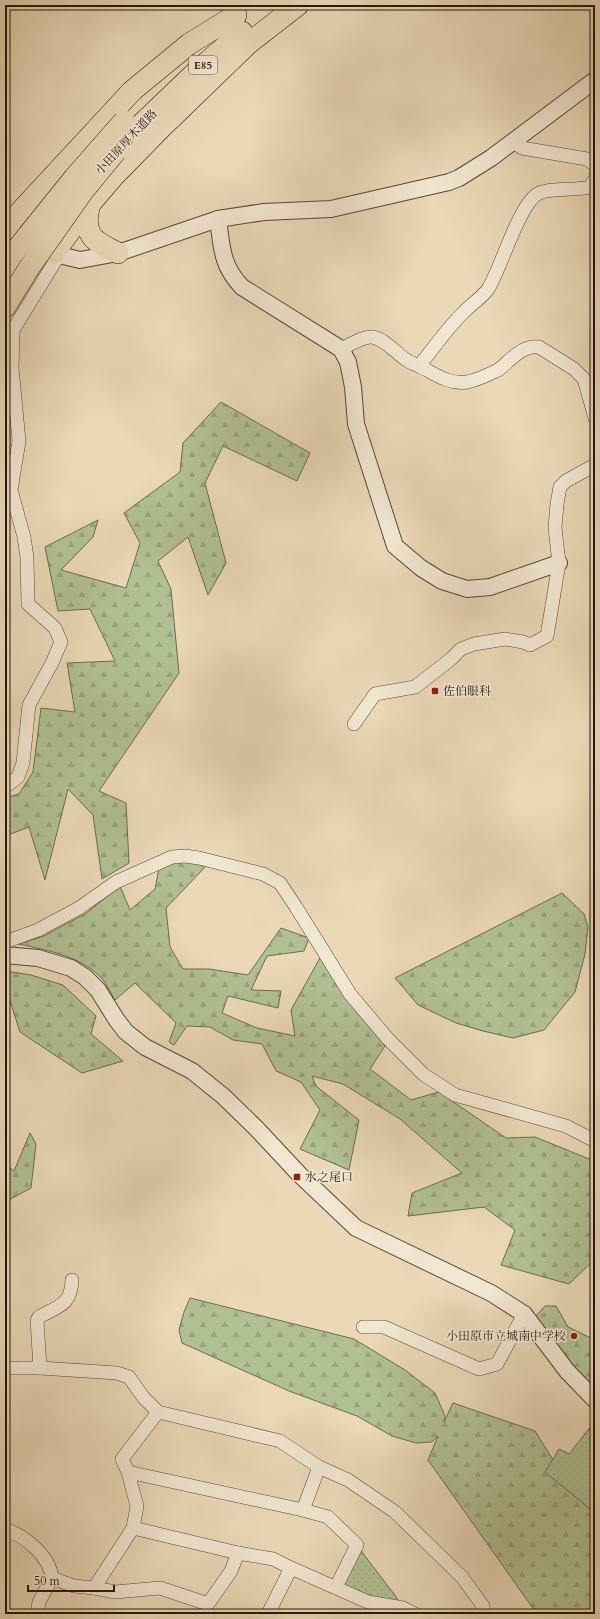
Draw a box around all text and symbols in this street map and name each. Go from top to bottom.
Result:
road number: E85 [189,56,217,74]
street label: 小田原厚木道路 [91,106,161,178]
place label: 佐伯眼科 [443,683,491,699]
marker: 佐伯眼科 [430,686,440,696]
place label: 水之尾口 [305,1169,353,1185]
marker: 水之尾口 [292,1172,302,1182]
place label: 小田原市立城南中学校 [446,1328,566,1344]
marker: 小田原市立城南中学校 [569,1331,579,1341]
scale bar [28,1567,114,1593]
text: 50 m [34,1573,61,1589]

